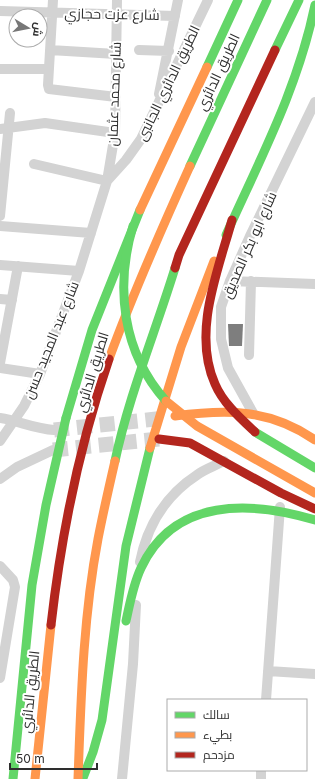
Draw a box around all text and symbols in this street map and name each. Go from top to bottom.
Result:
street label: شارع عزت حجازي [64,4,160,27]
north arrow [8,8,48,48]
text: ش [30,22,46,38]
street label: الطريق الدائري الجانبى [132,22,206,145]
street label: الطريق الدائري [192,31,246,115]
street label: شارع محمد عثمان [103,41,125,147]
street label: شارع ابو بكر الصديق [217,189,281,301]
street label: شارع عبد المجيد حسن [19,279,83,401]
street label: الطريق الدائري [71,330,116,415]
street label: الطريق الدائري [17,650,46,735]
legend [167,699,307,771]
text: سالك [203,707,230,722]
text: بطيء [203,727,232,745]
scale bar [10,745,97,771]
text: مزدحم [203,747,235,763]
text: 50 m [16,751,45,766]

